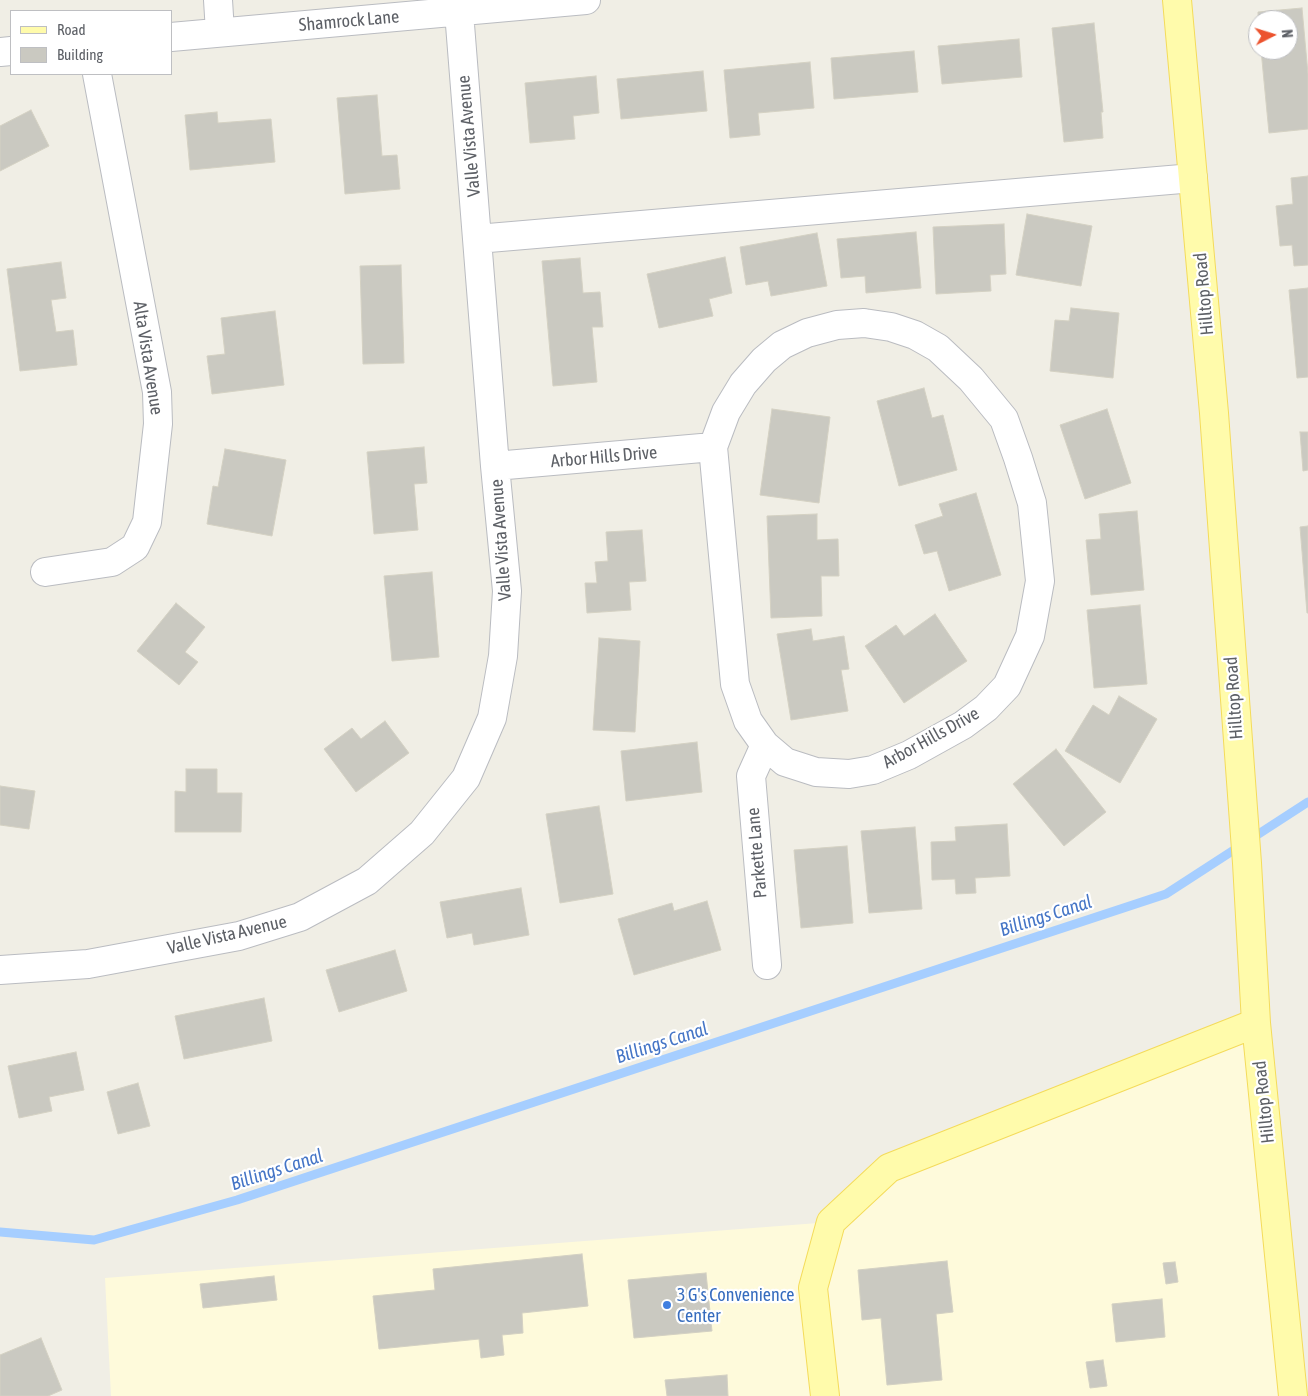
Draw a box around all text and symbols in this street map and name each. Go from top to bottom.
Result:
street label: Shamrock Lane [298,6,400,36]
legend [10,10,172,75]
north arrow [1248,10,1298,60]
text: Road [57,21,86,38]
text: N [1279,29,1295,39]
text: Building [57,46,103,63]
street label: Valle Vista Avenue [453,74,485,198]
street label: Hilltop Road [1190,252,1218,336]
street label: Alta Vista Avenue [128,300,168,416]
street label: Arbor Hills Drive [550,442,658,472]
street label: Valle Vista Avenue [486,478,516,602]
street label: Hilltop Road [1220,656,1248,740]
street label: Arbor Hills Drive [879,703,983,773]
street label: Parkette Lane [742,807,772,899]
water label: Billings Canal [997,890,1095,942]
street label: Valle Vista Avenue [165,911,289,959]
water label: Billings Canal [613,1017,711,1069]
street label: Hilltop Road [1249,1060,1279,1144]
water label: Billings Canal [228,1144,326,1196]
place label: 3 G's Convenience Center [677,1284,795,1326]
marker: 3 G's Convenience Center [661,1299,673,1311]

